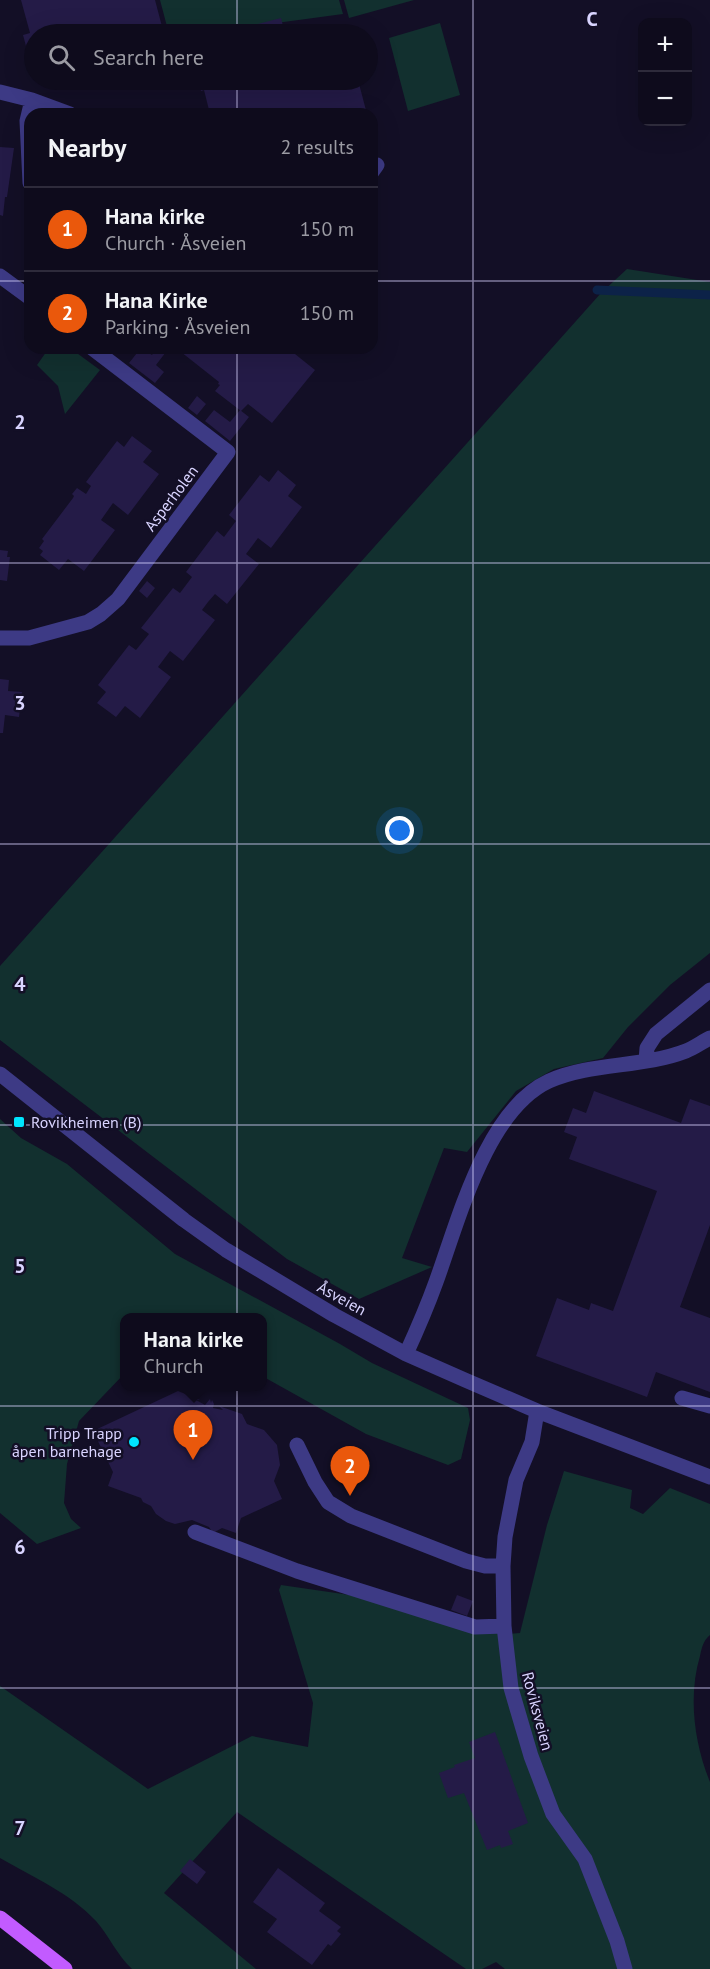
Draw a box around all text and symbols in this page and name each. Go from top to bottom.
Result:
text: C [586,6,598,32]
map controls [638,18,692,126]
button: + [638,18,692,72]
search box [24,24,378,90]
icon: search [45,41,78,74]
text: Search here [93,43,204,71]
button: − [638,72,692,126]
text: Nearby [48,131,126,164]
text: 2 results [281,134,354,160]
text: Hana kirke [105,202,205,230]
text: 1 [62,216,73,242]
text: 150 m [300,216,354,242]
text: Church · Åsveien [105,230,246,256]
text: Hana Kirke [105,286,208,314]
text: 2 [62,300,73,326]
text: 150 m [300,300,354,326]
text: Parking · Åsveien [105,314,250,340]
text: 2 [14,409,26,435]
street label: Asperholen [140,461,202,535]
text: 3 [14,690,26,716]
your location [385,816,414,845]
text: 4 [14,971,26,997]
place label: Rovikheimen (B) [31,1112,141,1132]
marker: Rovikheimen (B) [12,1115,26,1129]
text: 5 [14,1253,26,1279]
street label: Åsveien [314,1276,370,1320]
popup [120,1313,267,1391]
text: Hana kirke [144,1325,243,1353]
text: Church [144,1353,203,1379]
pin: 1 [174,1410,212,1460]
place label: Tripp Trapp åpen barnehage [12,1423,122,1461]
marker: Tripp Trapp åpen barnehage [127,1435,141,1449]
pin: 2 [330,1446,370,1496]
text: 6 [14,1534,26,1560]
street label: Roviksveien [518,1670,558,1752]
text: 7 [14,1815,26,1841]

